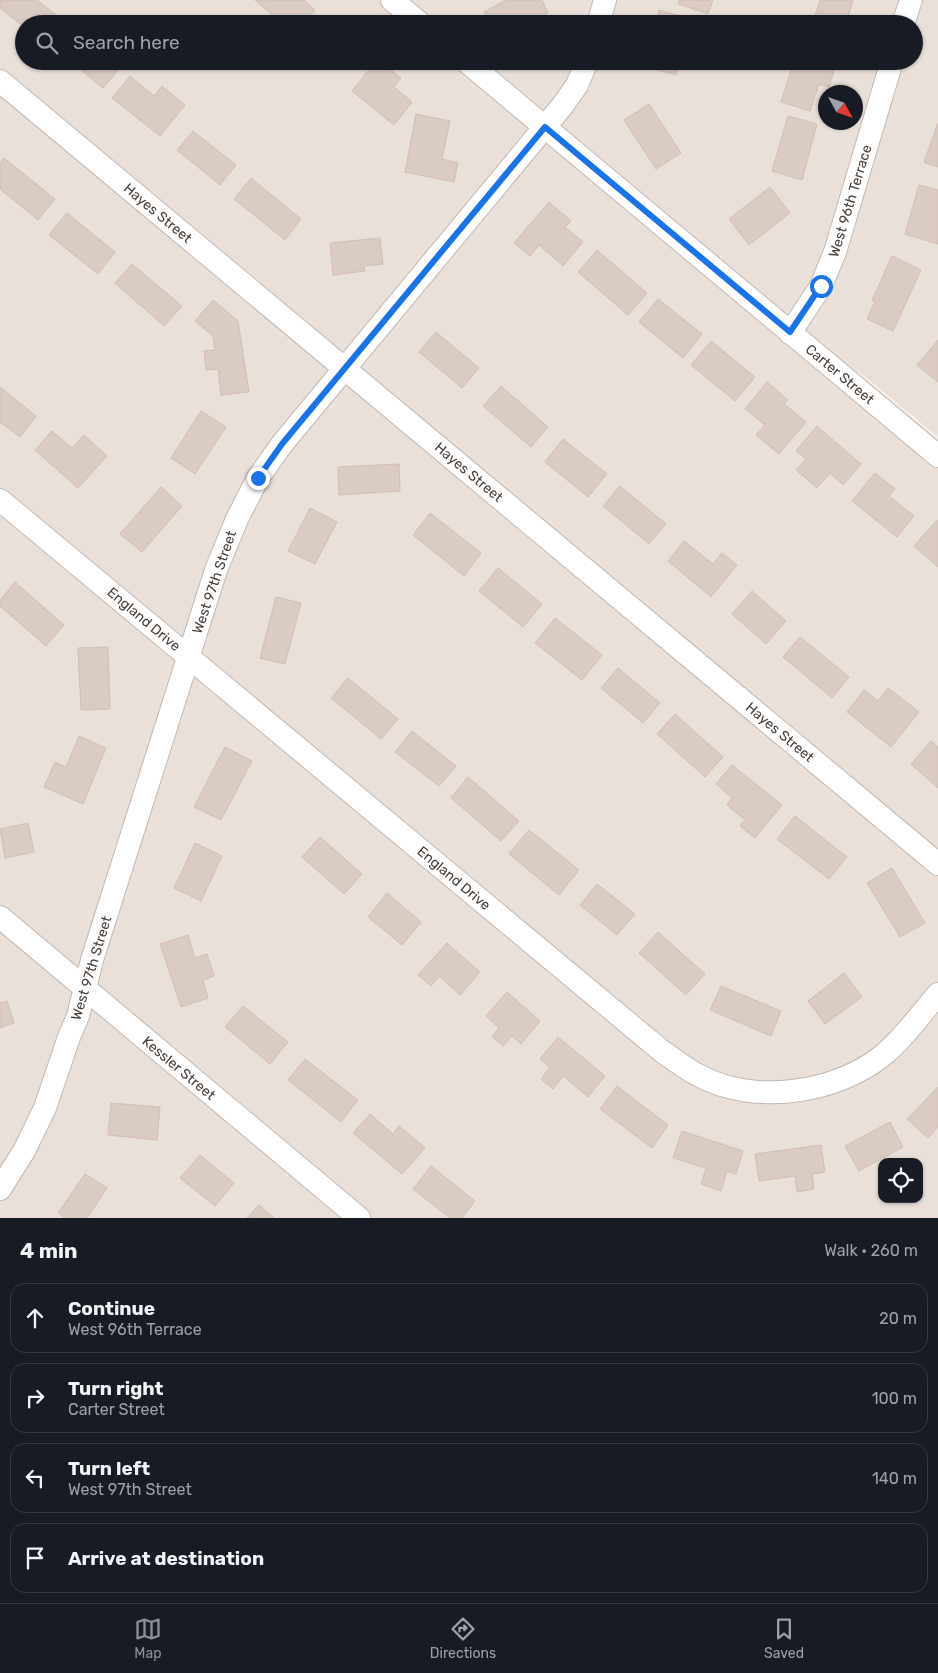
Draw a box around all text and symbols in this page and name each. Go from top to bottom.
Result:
search box [15,15,923,70]
icon: search [33,29,61,57]
text: Search here [73,31,180,54]
north arrow [818,85,863,130]
street label: West 96th Terrace [825,143,876,260]
street label: Hayes Street [120,180,196,247]
route start [810,275,833,298]
street label: Carter Street [802,341,878,408]
street label: Hayes Street [431,439,507,506]
route end [247,467,270,490]
street label: West 97th Street [189,528,240,636]
street label: England Drive [104,584,184,655]
street label: Hayes Street [742,699,818,766]
street label: England Drive [414,843,494,914]
street label: West 97th Street [68,913,116,1022]
street label: Kessler Street [139,1033,219,1104]
map controls [878,1158,923,1203]
button: locate [878,1158,923,1203]
text: 4 min [20,1238,78,1263]
text: Walk · 260 m [824,1241,918,1260]
text: Continue [68,1297,155,1320]
icon: ahead [21,1304,49,1332]
text: 20 m [879,1309,917,1328]
text: West 96th Terrace [68,1320,202,1339]
text: Turn right [68,1377,163,1400]
icon: right [21,1384,49,1412]
text: 100 m [872,1389,917,1408]
text: Carter Street [68,1400,165,1419]
text: Turn left [68,1457,150,1480]
icon: left [21,1464,49,1492]
text: 140 m [872,1469,917,1488]
text: West 97th Street [68,1480,192,1499]
icon: arrive [21,1544,49,1572]
text: Arrive at destination [68,1547,264,1570]
tab: Map [134,1615,162,1662]
tab: Directions [430,1615,496,1662]
tab: Saved [764,1615,804,1662]

